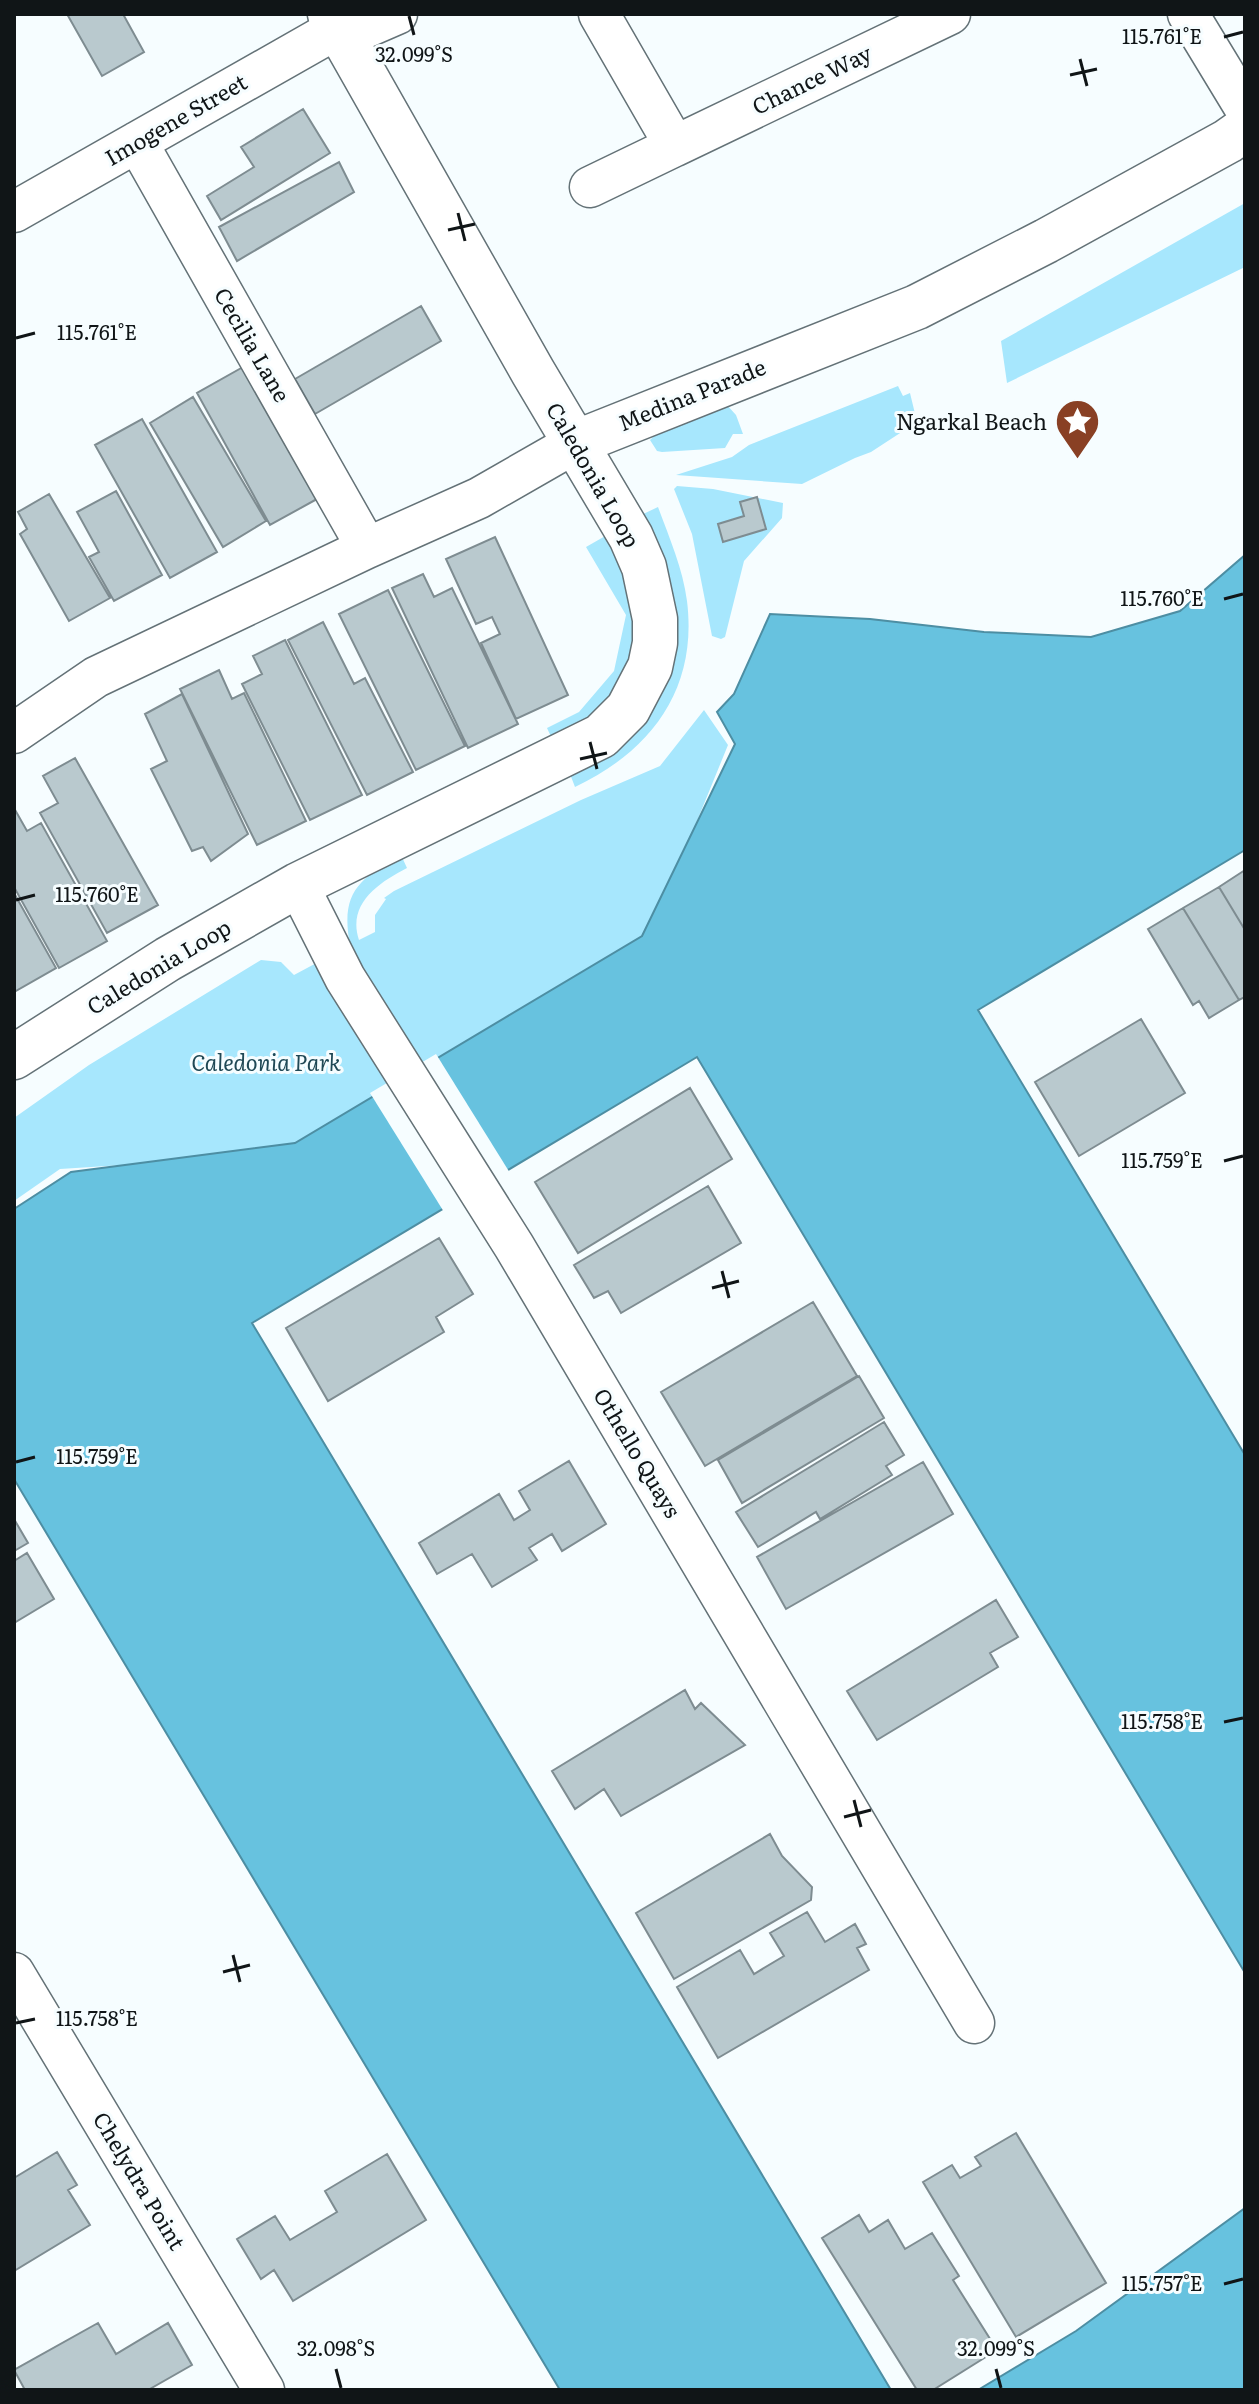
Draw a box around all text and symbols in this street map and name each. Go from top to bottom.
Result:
text: 115.761°E [1122,20,1202,50]
street label: Chance Way [746,35,877,122]
text: 32.099°S [375,38,453,68]
street label: Imogene Street [98,65,253,173]
street label: Cecilia Lane [207,281,299,408]
text: 115.761°E [57,316,137,346]
street label: Medina Parade [613,349,770,438]
street label: Caledonia Loop [539,396,649,553]
place icon: Ngarkal Beach [1054,398,1102,461]
place label: Ngarkal Beach [896,404,1047,437]
text: 115.760°E [1120,582,1204,612]
text: 115.760°E [55,878,139,908]
street label: Caledonia Loop [80,910,237,1022]
park label: Caledonia Park [191,1045,341,1078]
text: 115.759°E [1121,1144,1203,1174]
street label: Othello Quays [586,1381,690,1523]
text: 115.759°E [56,1440,138,1470]
text: 115.758°E [1121,1705,1203,1735]
text: 115.758°E [56,2002,138,2032]
street label: Chelydra Point [86,2105,195,2256]
text: 115.757°E [1121,2267,1203,2297]
text: 32.098°S [297,2332,375,2362]
text: 32.099°S [957,2332,1035,2362]

